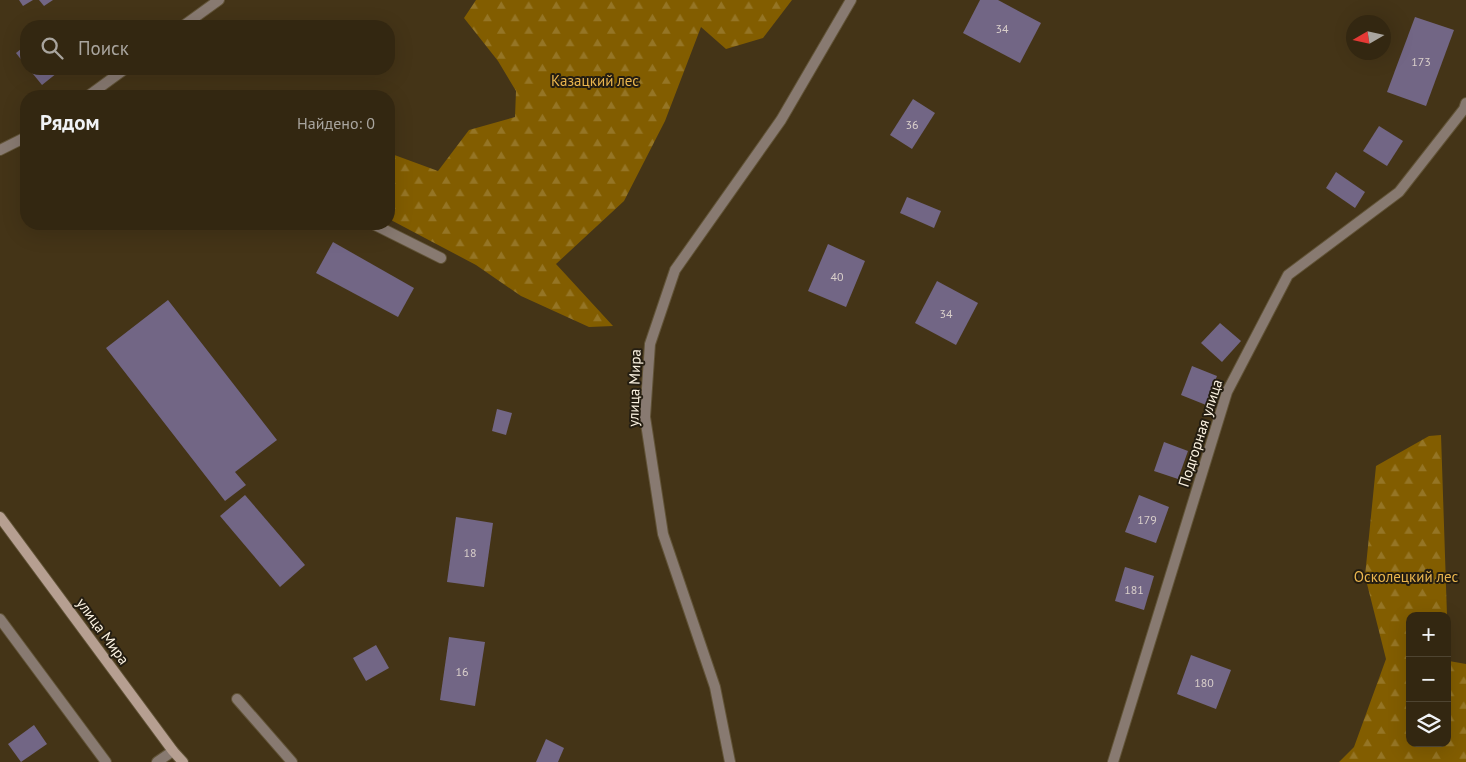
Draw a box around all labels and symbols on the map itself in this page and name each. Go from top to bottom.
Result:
north arrow [1346,15,1391,60]
house number: 34 [995,21,1009,36]
house number: 173 [1411,54,1431,69]
park label: Казацкий лес [551,71,639,90]
house number: 36 [905,117,919,132]
house number: 40 [830,269,844,284]
house number: 34 [939,306,953,321]
street label: улица Мира [623,349,645,427]
street label: Подгорная улица [1174,377,1226,489]
house number: 179 [1137,512,1157,527]
house number: 18 [463,545,477,560]
park label: Осколецкий лес [1354,567,1459,586]
house number: 181 [1124,582,1144,597]
street label: улица Мира [72,594,134,668]
house number: 16 [455,664,469,679]
house number: 180 [1194,675,1214,690]

